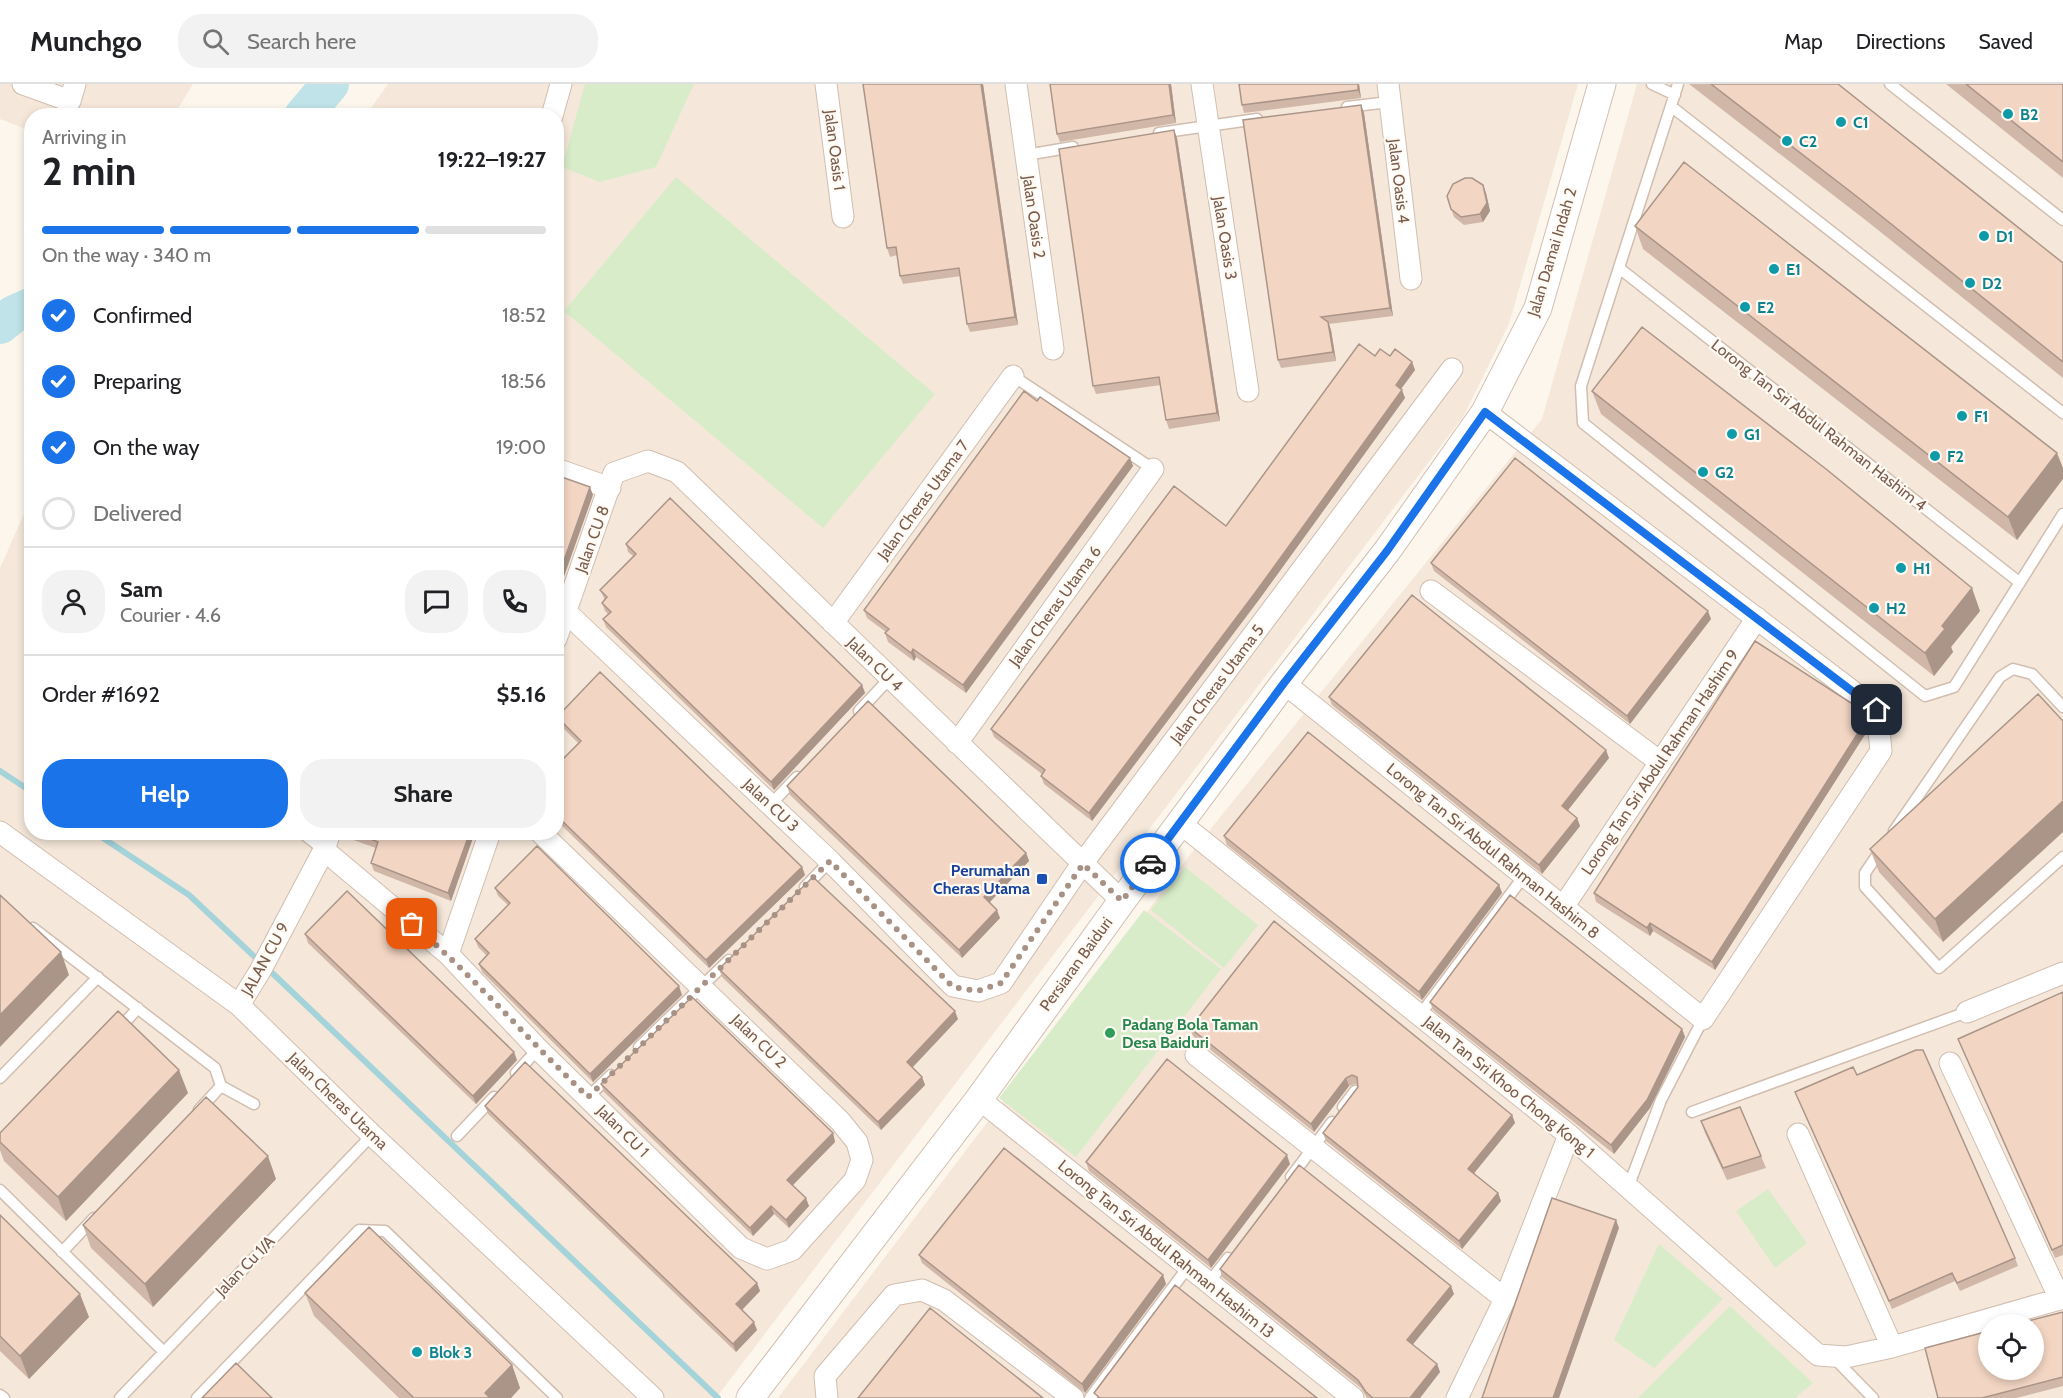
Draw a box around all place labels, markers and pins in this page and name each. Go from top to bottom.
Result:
place label: B2 [2020,105,2038,124]
marker: B2 [2001,107,2015,121]
place label: C1 [1853,113,1869,132]
marker: C1 [1834,115,1848,129]
place label: C2 [1799,132,1817,151]
marker: C2 [1780,134,1794,148]
place label: D1 [1996,227,2013,246]
marker: D1 [1977,229,1991,243]
place label: E1 [1786,260,1801,279]
marker: E1 [1767,262,1781,276]
place label: D2 [1982,274,2002,293]
marker: D2 [1963,276,1977,290]
place label: E2 [1757,298,1775,317]
marker: E2 [1738,300,1752,314]
place label: F1 [1974,407,1988,426]
marker: F1 [1955,409,1969,423]
place label: G1 [1744,425,1761,444]
marker: G1 [1725,427,1739,441]
place label: F2 [1947,447,1964,466]
marker: F2 [1928,449,1942,463]
place label: G2 [1715,463,1734,482]
marker: G2 [1696,465,1710,479]
place label: H1 [1913,559,1931,578]
marker: H1 [1894,561,1908,575]
place label: H2 [1886,599,1906,618]
marker: H2 [1867,601,1881,615]
pin [1851,684,1902,735]
place label: Perumahan Cheras Utama [933,861,1030,898]
marker: Perumahan Cheras Utama [1035,872,1049,886]
pin [386,898,437,949]
place label: Padang Bola Taman Desa Baiduri [1122,1015,1258,1052]
marker: Padang Bola Taman Desa Baiduri [1103,1026,1117,1040]
place label: Blok 3 [429,1343,472,1362]
marker: Blok 3 [410,1345,424,1359]

